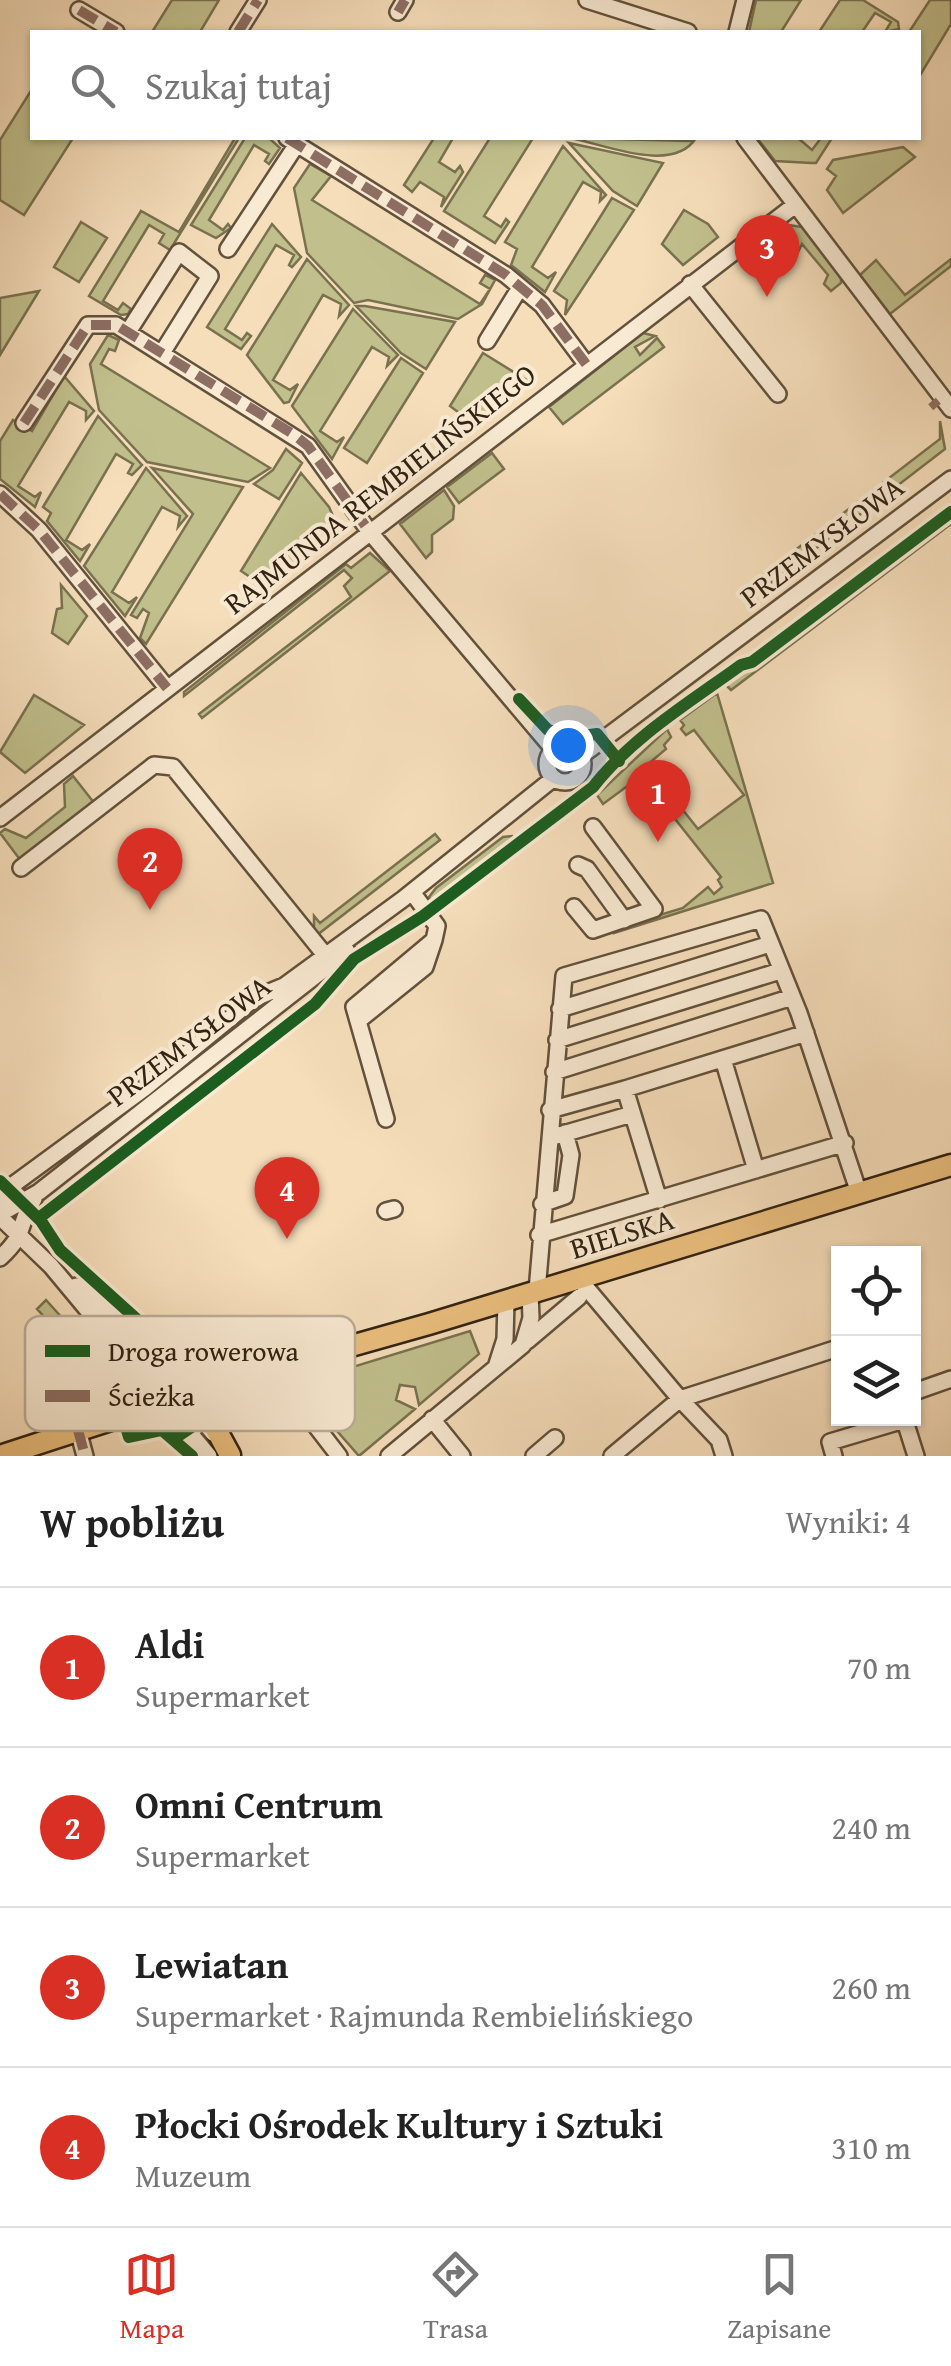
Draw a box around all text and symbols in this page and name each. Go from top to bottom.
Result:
search box [30,30,921,140]
text: Szukaj tutaj [145,57,332,113]
icon: search [65,58,120,113]
pin: 3 [734,214,800,297]
street label: RAJMUNDA REMBIELIŃSKIEGO [214,352,545,624]
street label: PRZEMYSŁOWA [730,465,913,618]
your location [543,720,594,771]
pin: 1 [626,760,690,842]
pin: 2 [118,828,182,910]
street label: PRZEMYSŁOWA [97,964,280,1117]
pin: 4 [254,1156,320,1239]
street label: BIELSKA [564,1196,679,1270]
map controls [831,1246,921,1426]
button: locate [831,1246,921,1336]
legend [25,1316,355,1431]
text: Droga rowerowa [108,1330,300,1371]
button: layers [831,1336,921,1426]
text: Ścieżka [108,1375,196,1416]
text: W pobliżu [40,1491,224,1552]
text: Wyniki: 4 [785,1498,911,1545]
text: Aldi [135,1616,205,1672]
text: 1 [64,1644,81,1691]
text: 70 m [847,1644,911,1691]
text: Supermarket [135,1672,310,1719]
text: Omni Centrum [135,1776,383,1832]
text: 2 [64,1804,81,1851]
text: 240 m [832,1804,911,1851]
text: Supermarket [135,1832,310,1879]
text: Lewiatan [135,1936,288,1992]
text: 3 [64,1964,81,2011]
text: 260 m [832,1964,911,2011]
text: Supermarket · Rajmunda Rembielińskiego [135,1992,693,2039]
text: Płocki Ośrodek Kultury i Sztuki [135,2096,663,2152]
text: 4 [64,2124,81,2171]
text: 310 m [832,2124,911,2171]
text: Muzeum [135,2152,251,2199]
tab: Mapa [120,2247,184,2348]
tab: Trasa [423,2247,488,2348]
tab: Zapisane [727,2247,831,2348]

